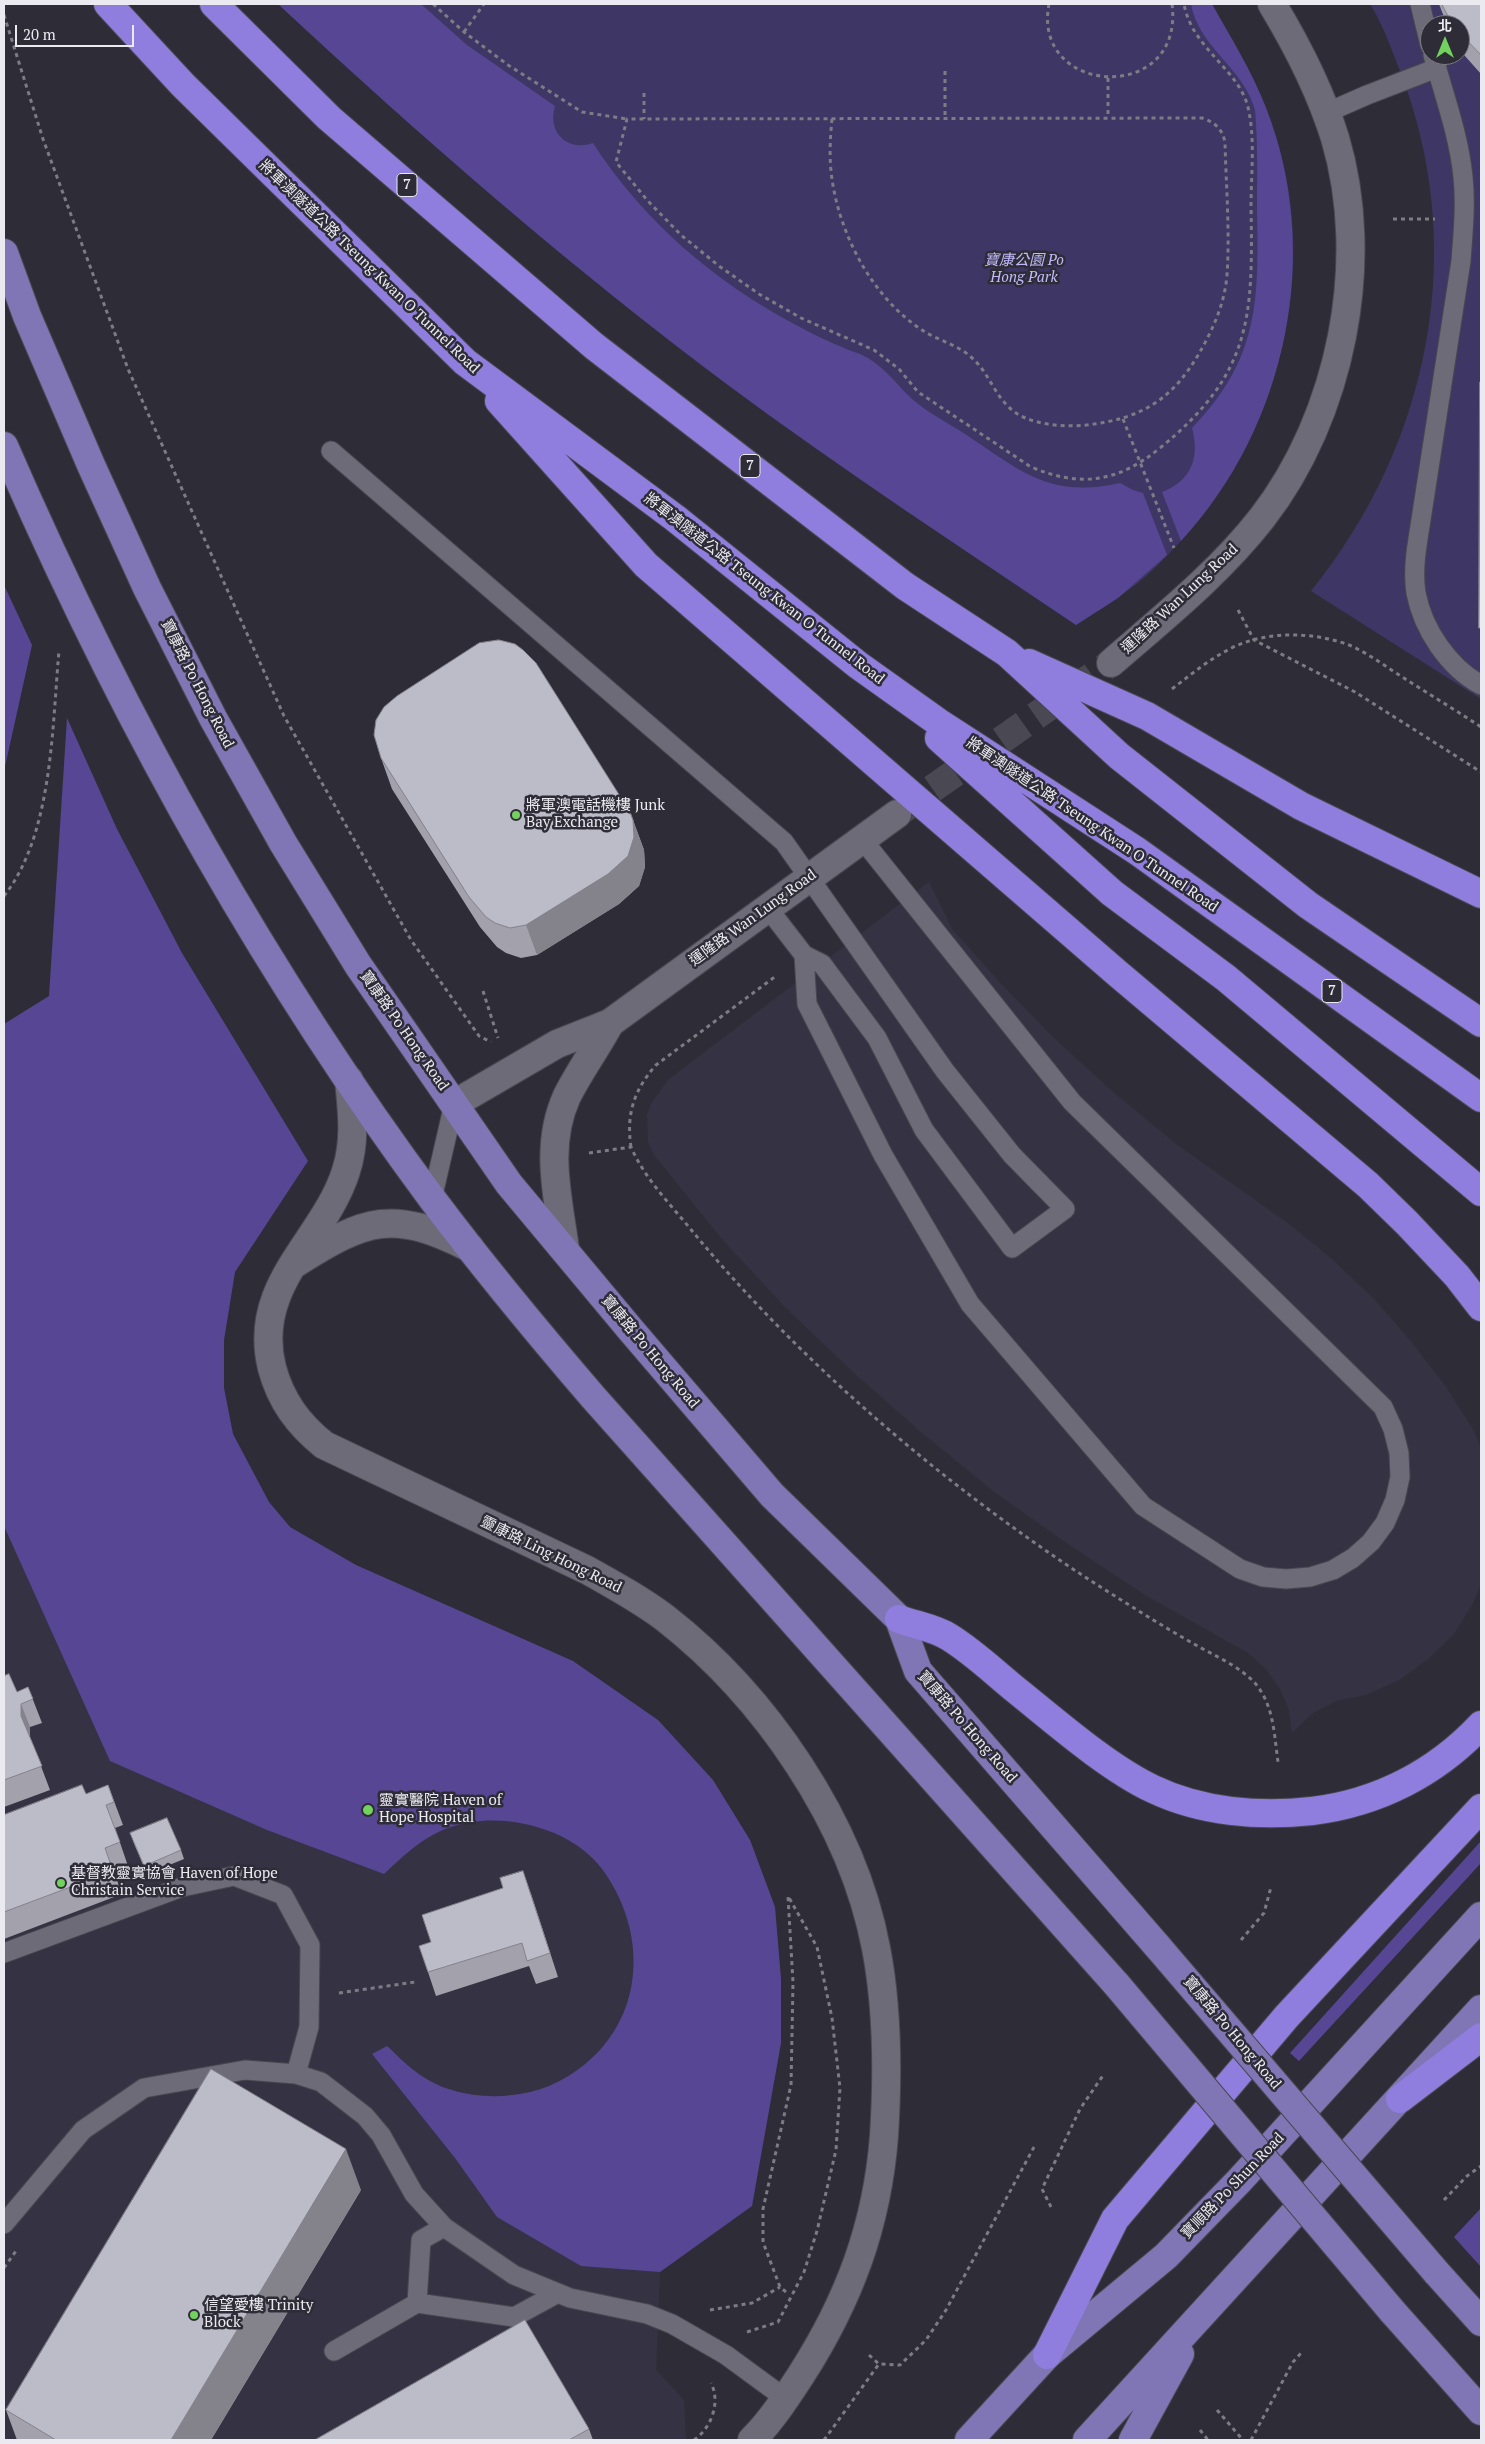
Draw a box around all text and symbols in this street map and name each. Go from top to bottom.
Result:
scale bar [18,15,136,47]
north arrow [1420,15,1470,65]
text: 北 [1438,16,1452,35]
text: 20 m [23,24,56,44]
street label: 將軍澳隧道公路 Tseung Kwan O Tunnel Road [255,156,483,378]
road number: 7 [397,174,417,196]
park label: 寶康公園 Po Hong Park [984,252,1064,287]
road number: 7 [740,454,760,478]
street label: 將軍澳隧道公路 Tseung Kwan O Tunnel Road [640,490,888,688]
street label: 運隆路 Wan Lung Road [1118,540,1242,658]
street label: 寶康路 Po Hong Road [157,617,237,751]
street label: 將軍澳隧道公路 Tseung Kwan O Tunnel Road [963,734,1221,916]
place label: 將軍澳電話機樓 Junk Bay Exchange [526,797,665,832]
marker: 將軍澳電話機樓 Junk Bay Exchange [510,809,522,821]
street label: 運隆路 Wan Lung Road [686,866,820,970]
street label: 寶康路 Po Hong Road [356,968,452,1094]
road number: 7 [1322,979,1342,1002]
street label: 寶康路 Po Hong Road [597,1292,703,1412]
street label: 靈康路 Ling Hong Road [477,1513,625,1597]
street label: 寶康路 Po Hong Road [914,1667,1020,1787]
place label: 靈實醫院 Haven of Hope Hospital [379,1792,502,1827]
marker: 靈實醫院 Haven of Hope Hospital [361,1803,375,1817]
place label: 基督教靈實協會 Haven of Hope Christain Service [71,1865,278,1900]
marker: 基督教靈實協會 Haven of Hope Christain Service [55,1877,67,1889]
street label: 寶康路 Po Hong Road [1179,1973,1285,2093]
street label: 寶順路 Po Shun Road [1178,2129,1288,2243]
place label: 信望愛樓 Trinity Block [204,2297,313,2332]
marker: 信望愛樓 Trinity Block [188,2309,200,2321]

